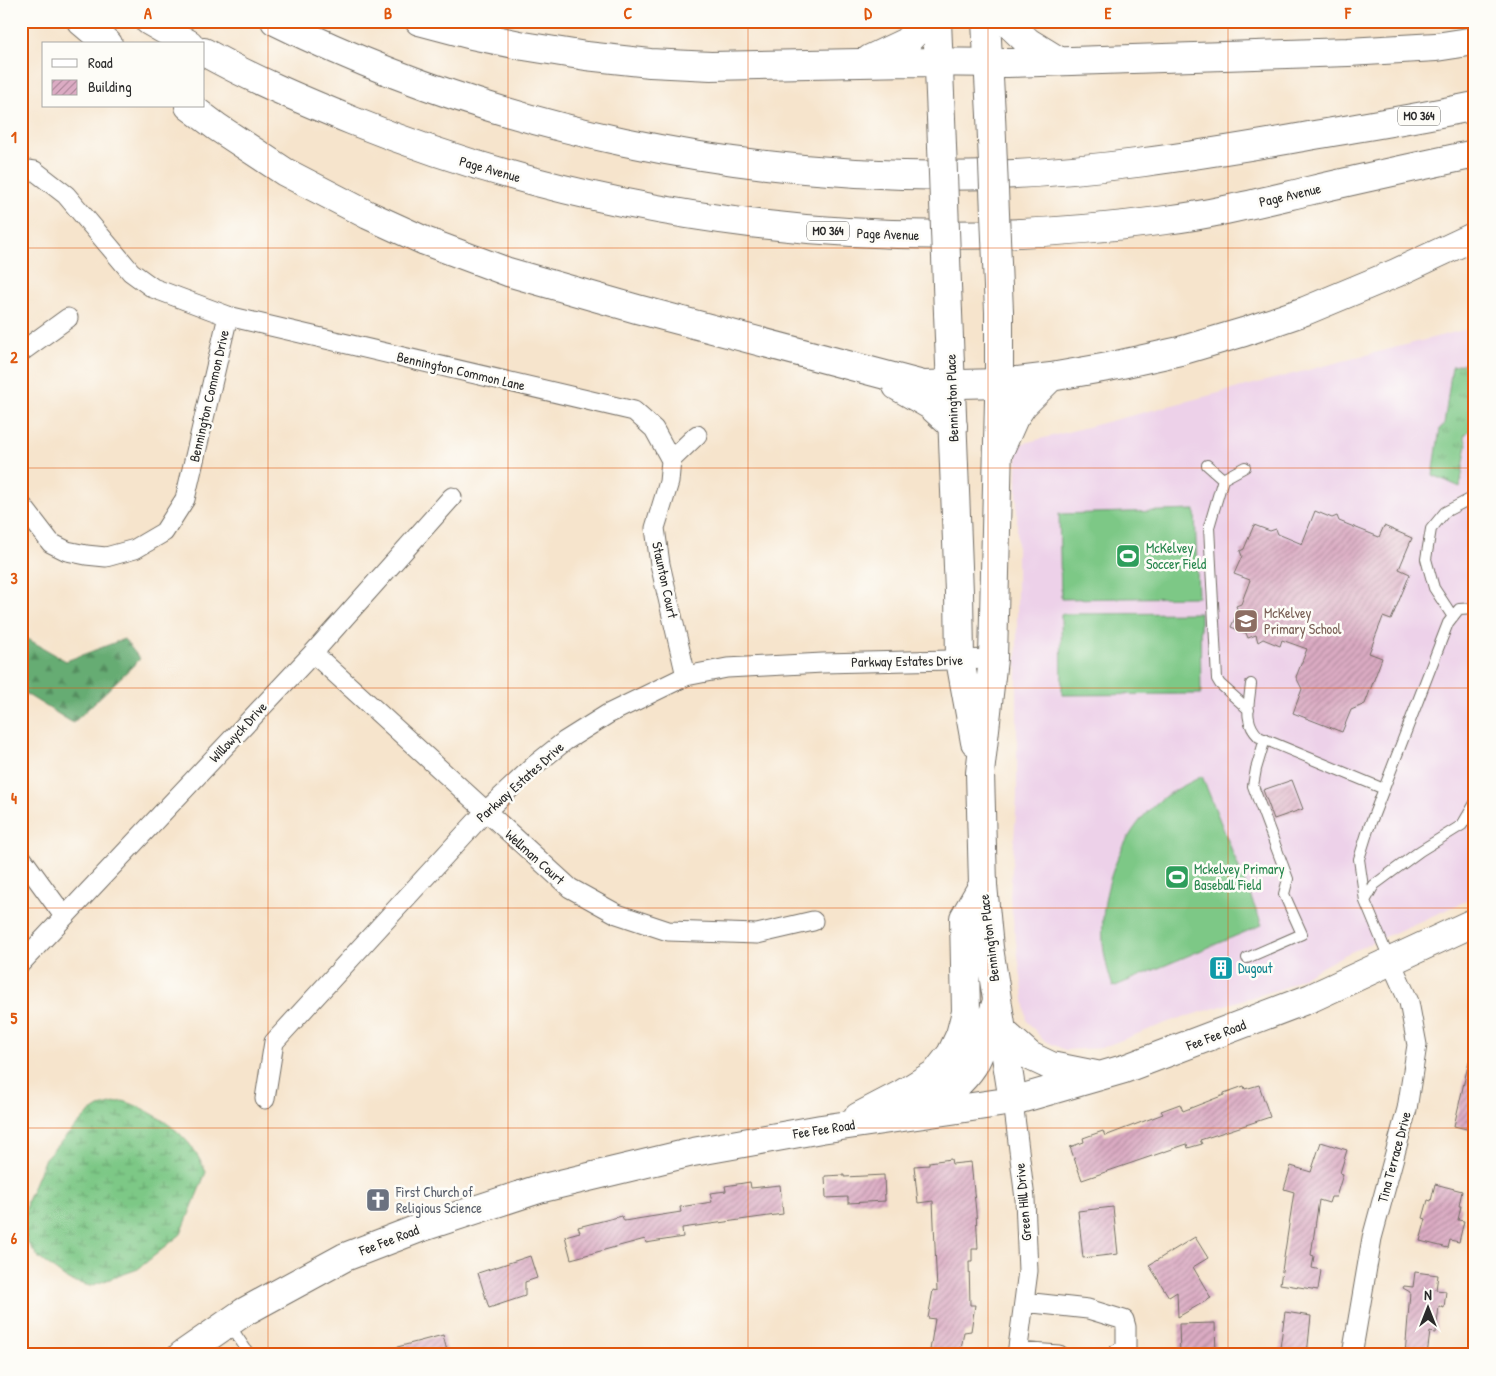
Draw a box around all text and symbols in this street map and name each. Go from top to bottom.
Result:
text: A [144,2,152,24]
text: B [384,2,392,24]
text: C [624,2,633,24]
text: D [864,2,872,24]
text: E [1104,2,1112,24]
text: F [1344,2,1352,24]
legend [42,42,205,108]
text: Road [88,52,113,73]
text: Building [88,76,132,97]
road number: MO 364 [1398,106,1440,125]
text: 1 [11,126,17,148]
street label: Page Avenue [457,151,523,187]
street label: Page Avenue [1257,178,1323,212]
road number: MO 364 [807,222,849,240]
street label: Page Avenue [856,223,920,245]
street label: Bennington Common Drive [184,328,234,464]
text: 2 [10,346,18,368]
street label: Bennington Common Lane [395,347,528,396]
street label: Bennington Place [940,353,964,442]
place label: McKelvey Soccer Field [1146,538,1207,573]
street label: Staunton Court [648,540,683,620]
sports icon: McKelvey Soccer Field [1115,543,1141,569]
text: 3 [10,567,18,589]
place label: McKelvey Primary School [1264,603,1342,639]
school or university icon: McKelvey Primary School [1233,608,1259,634]
street label: Parkway Estates Drive [851,650,963,672]
street label: Willowyck Drive [205,697,272,767]
street label: Parkway Estates Drive [472,737,569,827]
text: 4 [11,787,17,809]
street label: Wellman Court [502,825,569,889]
place label: Mckelvey Primary Baseball Field [1194,859,1285,894]
sports icon: Mckelvey Primary Baseball Field [1164,864,1190,890]
street label: Bennington Place [974,893,1004,983]
building icon: Dugout [1208,955,1234,981]
place label: Dugout [1238,958,1273,978]
text: 5 [11,1007,18,1029]
street label: Fee Fee Road [1182,1014,1249,1055]
street label: Tina Terrace Drive [1372,1109,1415,1205]
street label: Fee Fee Road [791,1114,857,1143]
street label: Green Hill Drive [1010,1162,1035,1242]
place label: First Church of Religious Science [395,1182,482,1218]
church icon: First Church of Religious Science [365,1187,391,1213]
street label: Fee Fee Road [355,1219,422,1260]
text: 6 [11,1227,18,1249]
north arrow [1404,1284,1454,1334]
text: N [1424,1285,1432,1304]

